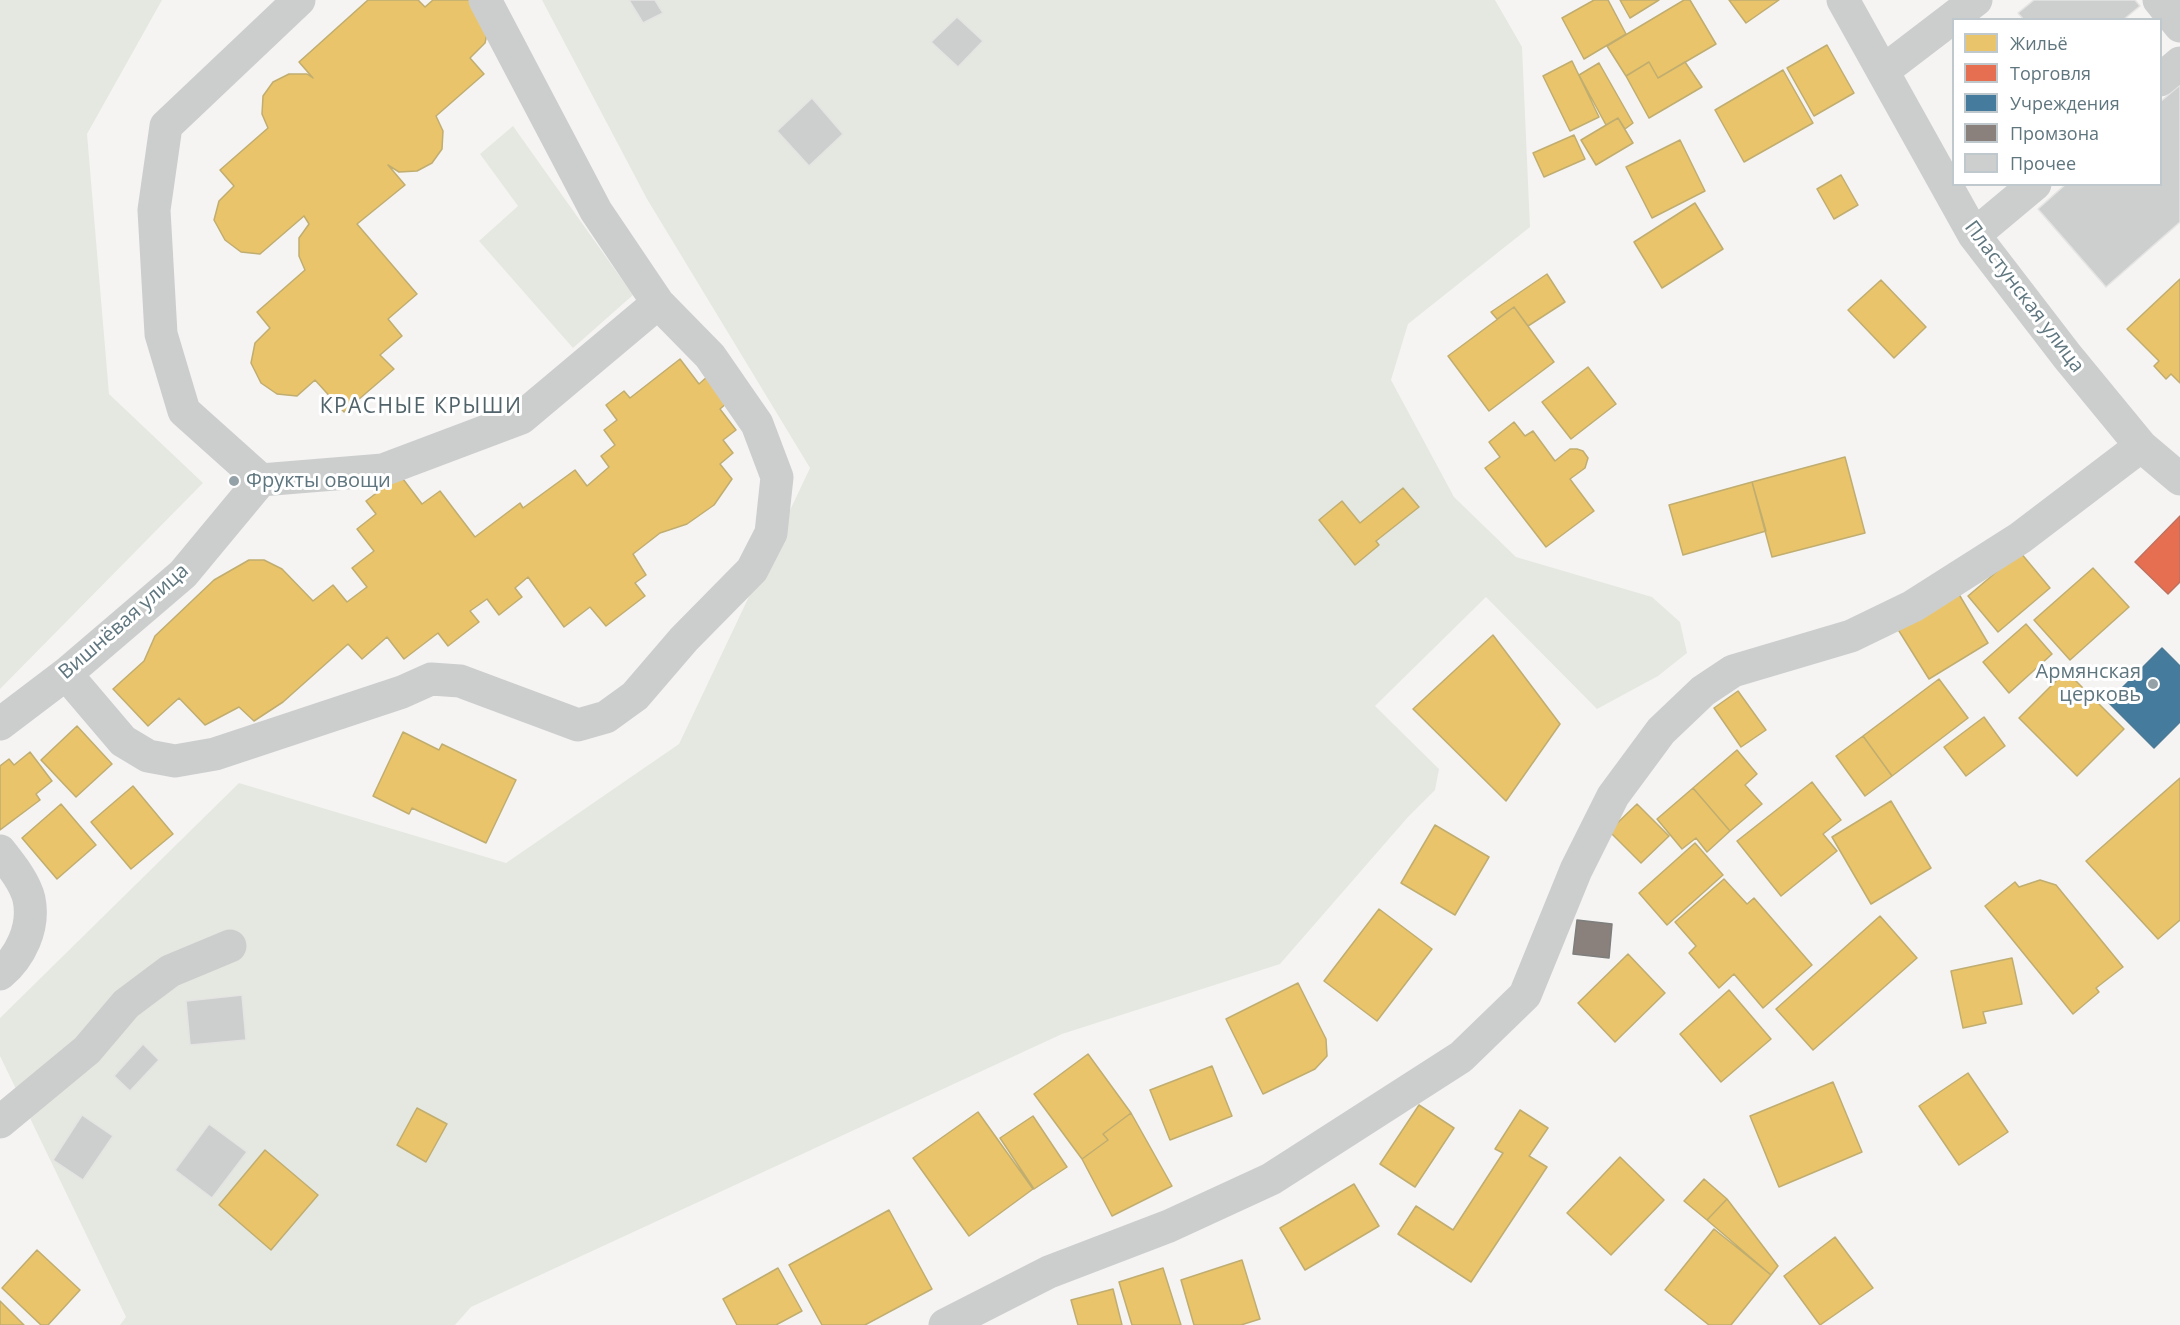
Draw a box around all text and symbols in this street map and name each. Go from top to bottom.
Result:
legend [1952,18,2162,186]
text: Жильё [2010,31,2068,55]
text: Торговля [2010,61,2091,85]
text: Учреждения [2010,91,2120,115]
text: Промзона [2010,121,2099,145]
text: Прочее [2010,151,2076,175]
street label: Пластунская улица [1959,216,2089,378]
district label: КРАСНЫЕ КРЫШИ [320,394,522,420]
place label: Фрукты овощи [246,469,391,493]
marker: Фрукты овощи [227,474,241,488]
street label: Вишнёвая улица [54,559,194,685]
place label: Армянская церковь [2036,660,2141,707]
marker: Армянская церковь [2146,677,2160,691]

